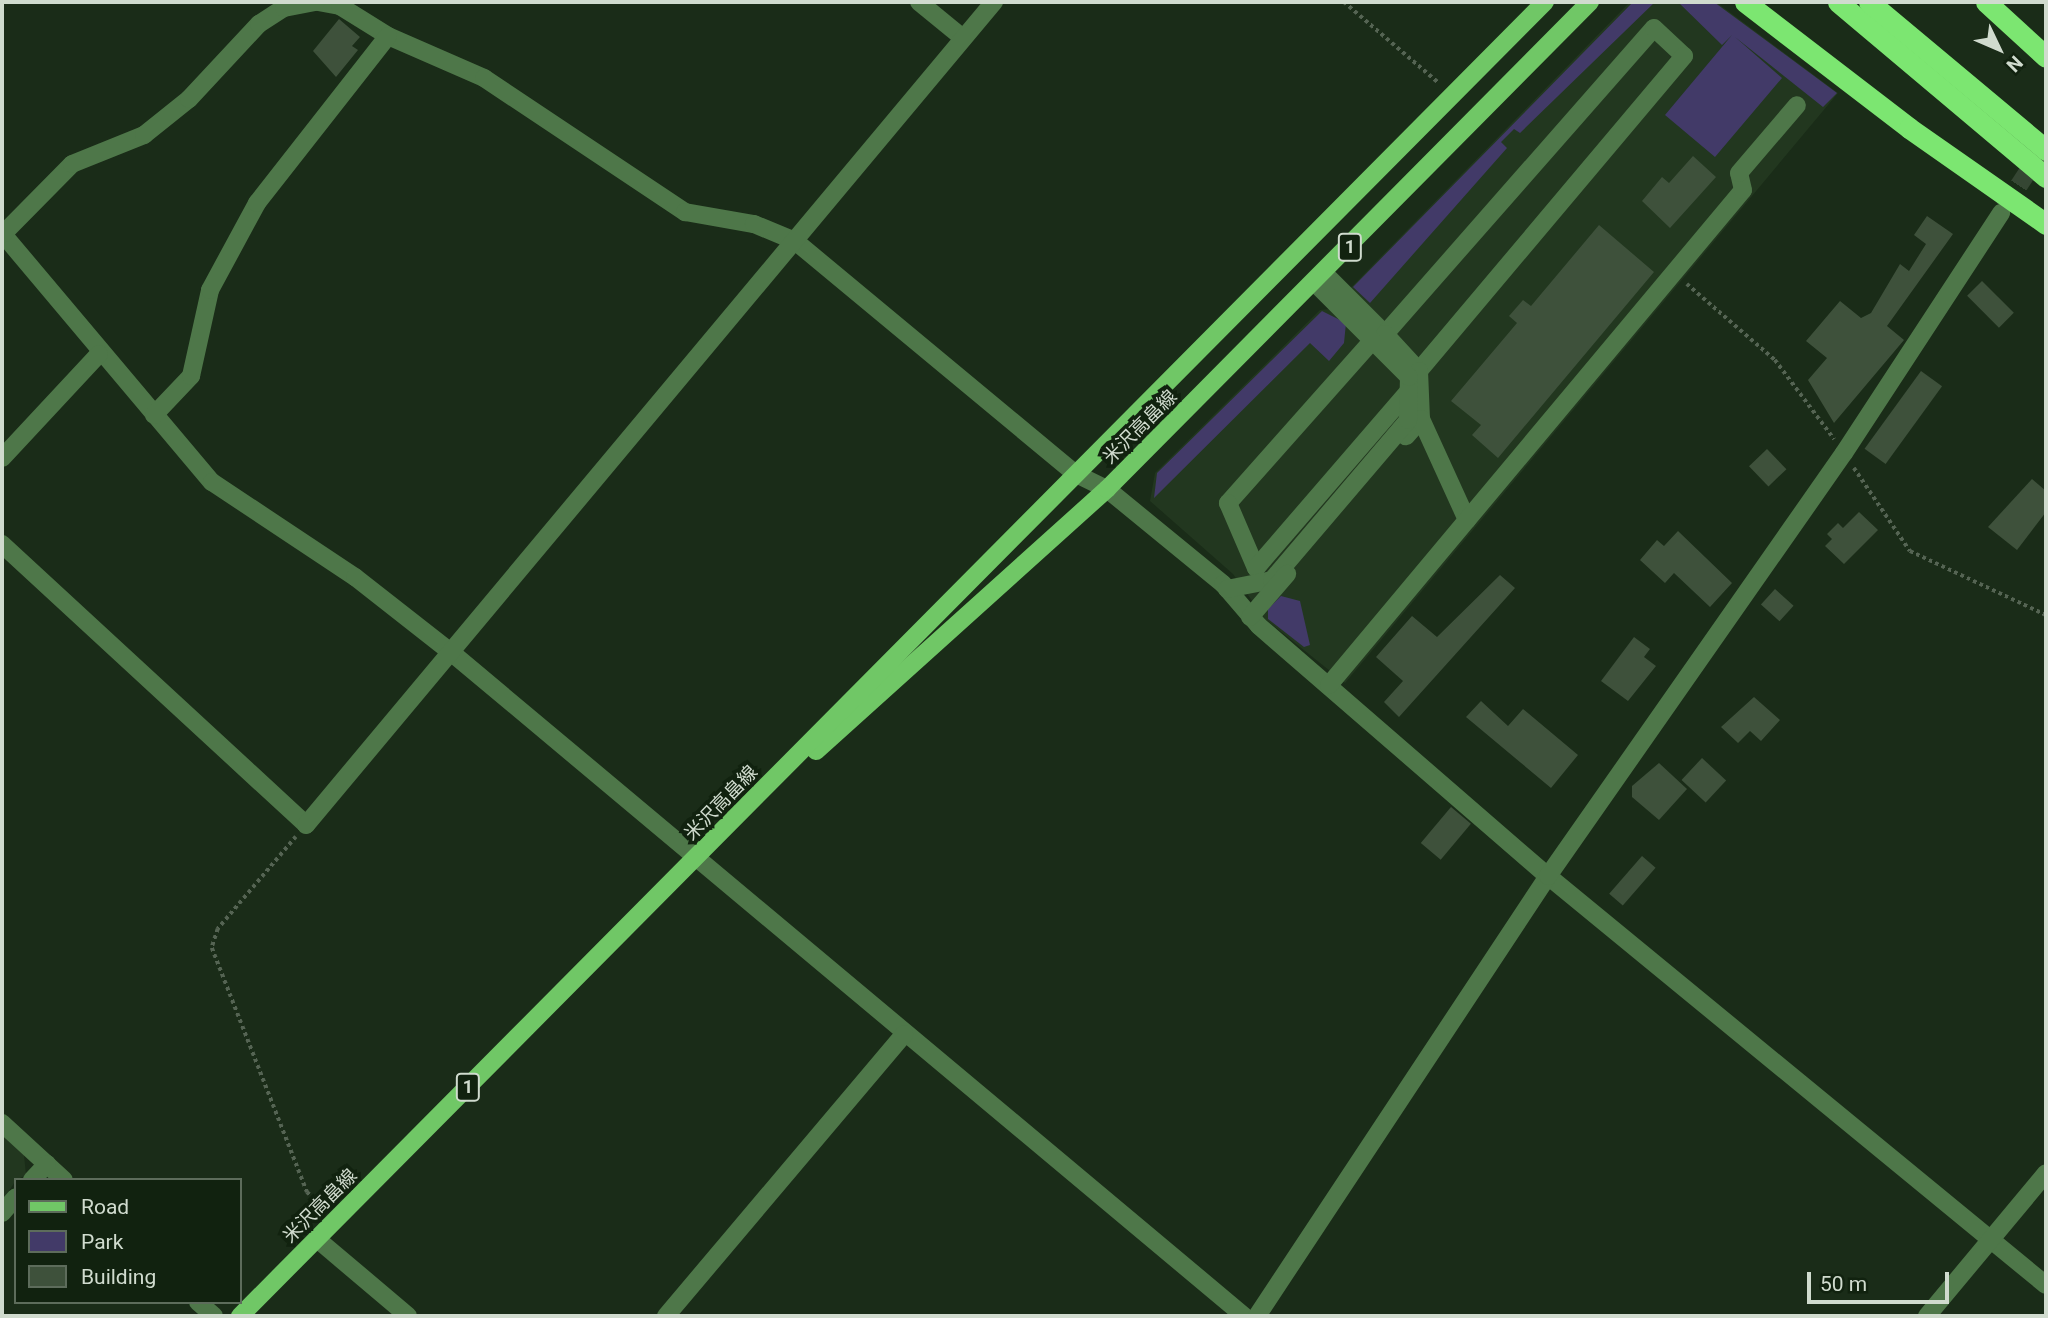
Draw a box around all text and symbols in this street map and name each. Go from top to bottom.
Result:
north arrow [1964,14,2034,84]
text: N [2002,51,2027,77]
road number: 1 [1338,232,1362,262]
street label: 米沢高畠線 [1098,385,1182,469]
street label: 米沢高畠線 [680,761,762,845]
road number: 1 [456,1072,480,1102]
street label: 米沢高畠線 [278,1164,362,1248]
legend [14,1178,242,1304]
text: Road [81,1195,129,1219]
text: Park [81,1230,123,1254]
scale bar [1810,1258,1952,1302]
text: Building [81,1265,156,1289]
text: 50 m [1820,1272,1867,1296]

